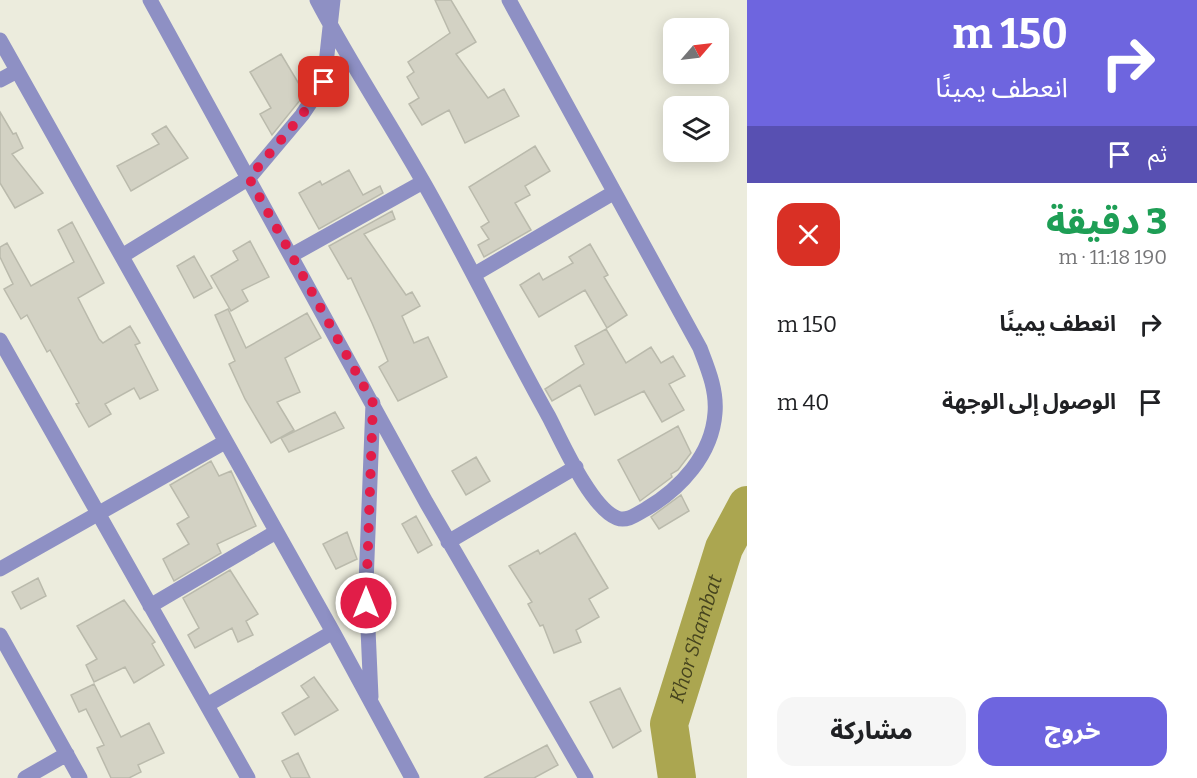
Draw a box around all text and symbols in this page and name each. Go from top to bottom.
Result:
text: 150 m [953,9,1068,59]
north arrow [663,18,729,84]
map controls [663,18,729,162]
icon: right [1089,24,1167,102]
pin [298,56,349,107]
icon: arrive [307,65,340,98]
text: انعطف يمينًا [935,72,1068,104]
button: layers [663,96,729,162]
icon: arrive [1103,138,1136,171]
text: ثم [1148,141,1167,168]
text: 3 دقيقة [1046,200,1167,244]
button: close [777,203,840,266]
text: 190 m · 11:18 [1058,245,1167,269]
icon: right [1134,308,1167,341]
text: انعطف يمينًا [1000,310,1116,337]
text: 150 m [777,311,837,338]
icon: arrive [1134,386,1167,419]
text: الوصول إلى الوجهة [942,388,1116,415]
text: 40 m [777,389,829,416]
position arrow [334,571,398,635]
water label: Khor Shambat [664,571,727,705]
button: مشاركة [777,697,966,766]
button: خروج [978,697,1167,766]

